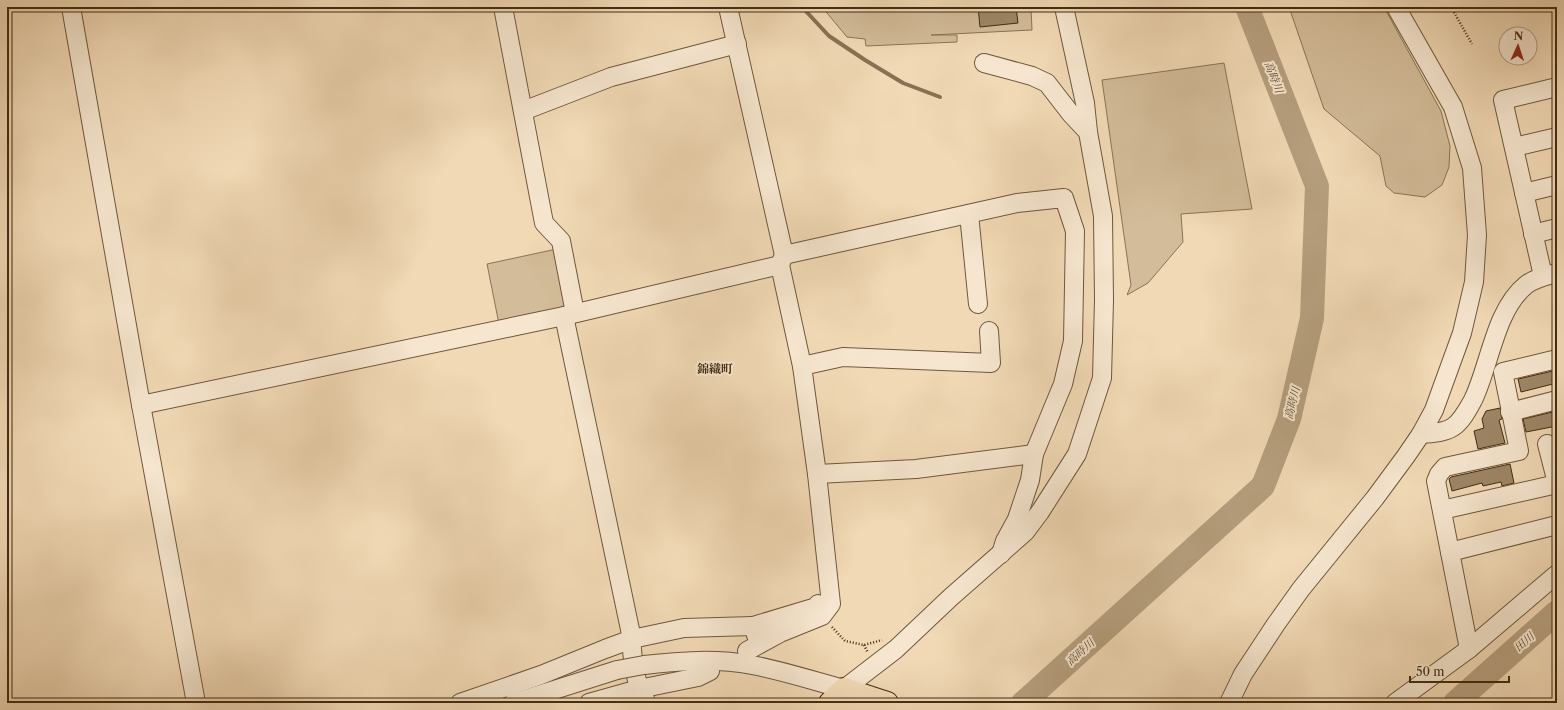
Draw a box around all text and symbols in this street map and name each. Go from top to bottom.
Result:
north arrow [1498,26,1538,66]
text: N [1513,29,1524,43]
water label: 高時川 [1262,59,1287,96]
district label: 錦織町 [697,361,733,376]
water label: 高時川 [1281,384,1303,421]
water label: 田川 [1511,629,1538,655]
water label: 高時川 [1063,635,1098,668]
scale bar [1410,658,1509,684]
text: 50 m [1416,664,1445,679]

